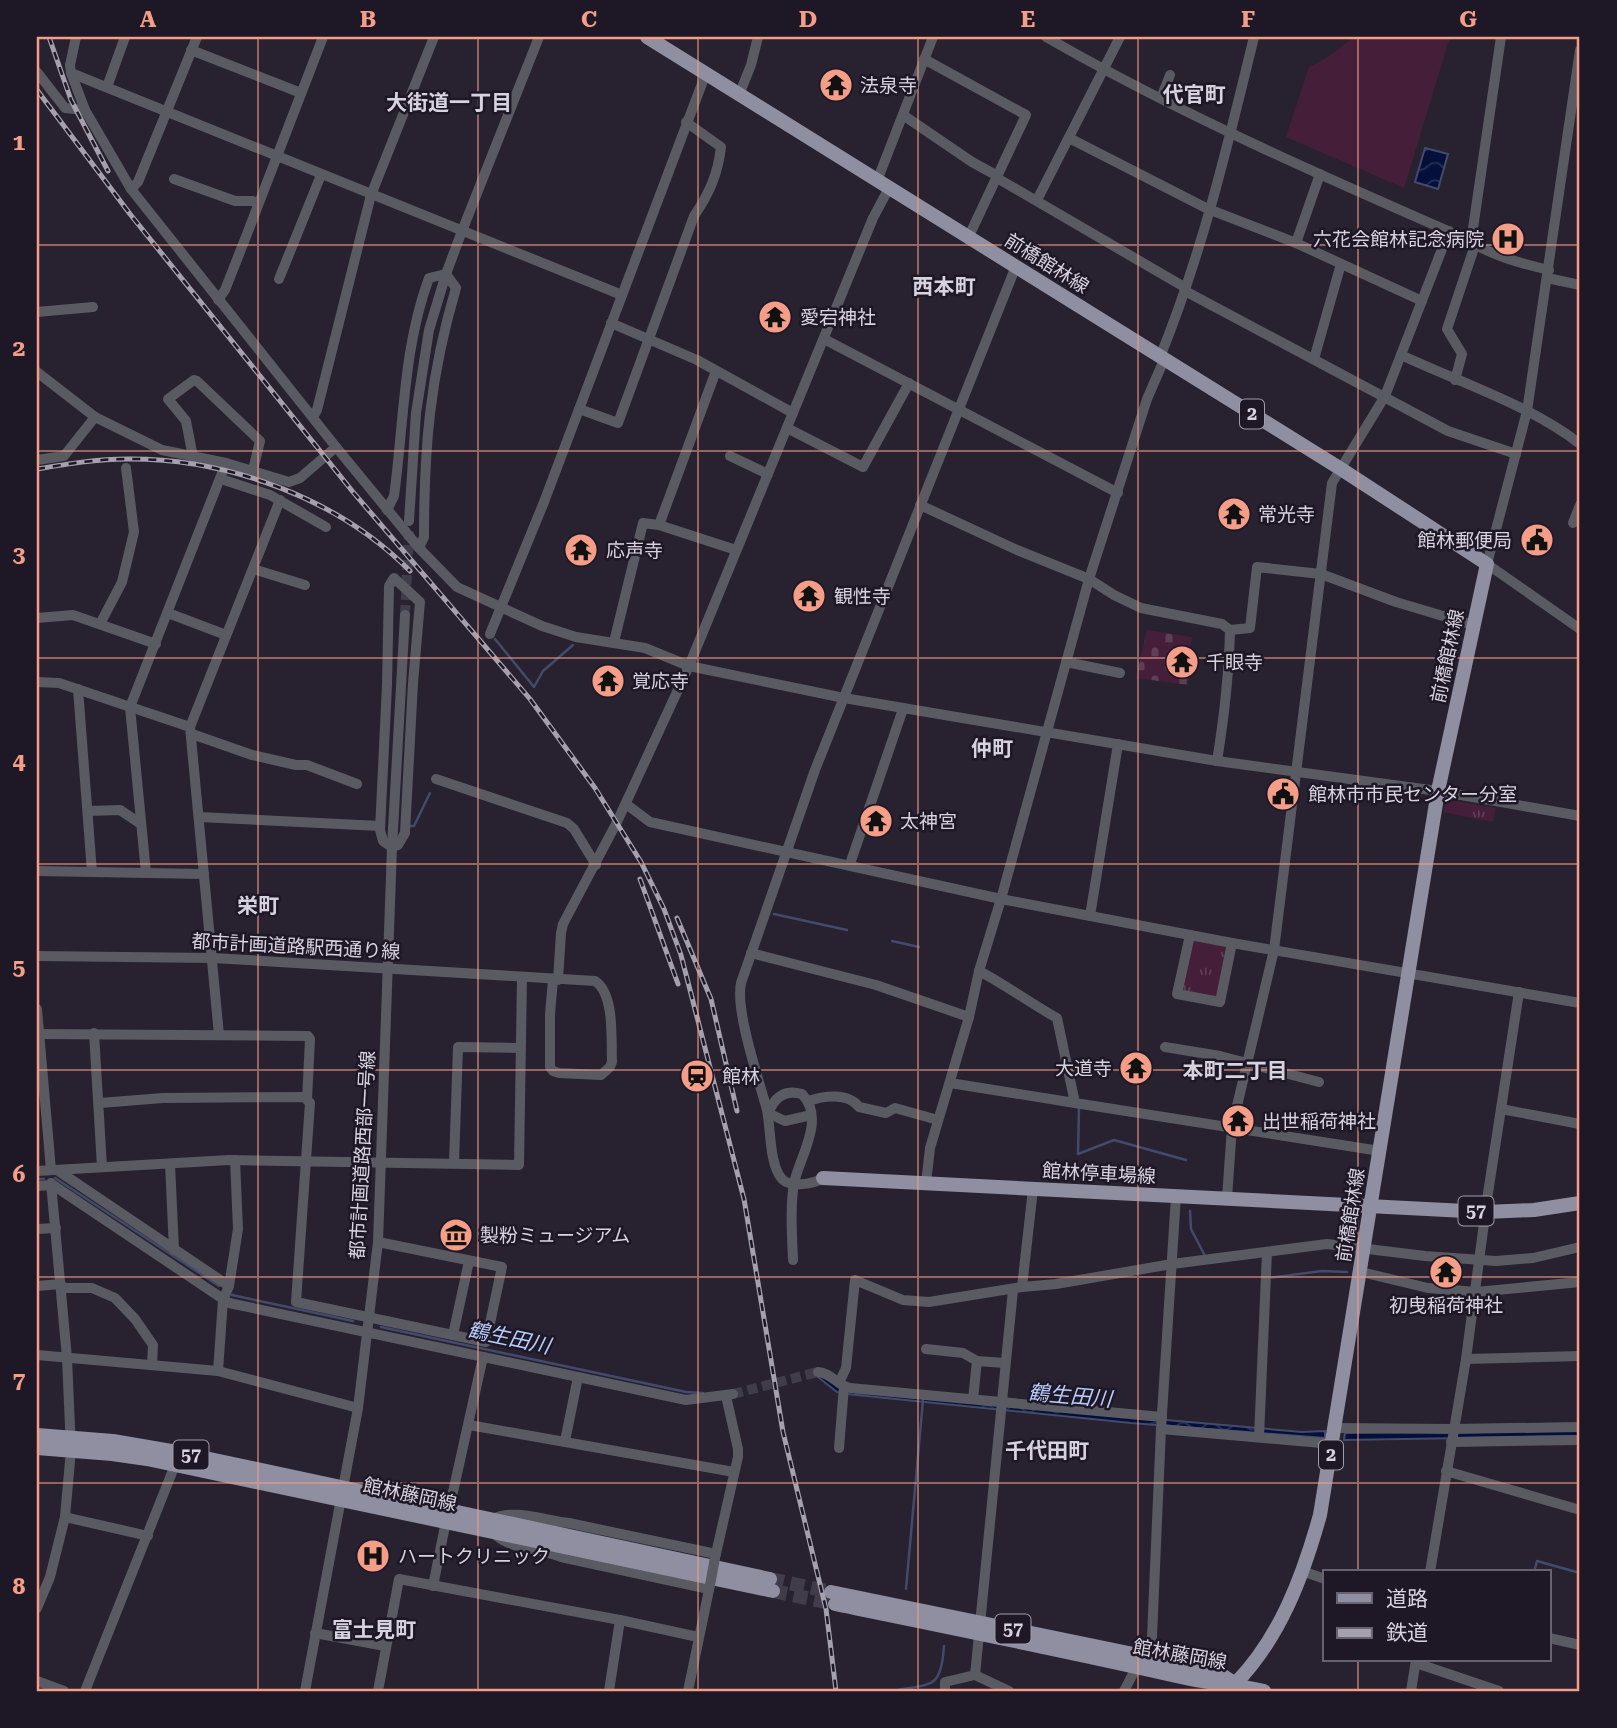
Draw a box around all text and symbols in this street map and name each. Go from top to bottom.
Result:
text: A [140,6,157,33]
text: B [360,6,376,33]
text: C [581,6,597,33]
text: D [799,6,817,33]
text: E [1021,6,1035,33]
text: F [1241,6,1255,33]
text: G [1459,6,1477,33]
temple icon: 法泉寺 [817,66,855,104]
place label: 法泉寺 [860,74,917,97]
district label: 代官町 [1163,83,1226,107]
district label: 大街道一丁目 [386,91,512,115]
text: 1 [13,129,26,156]
hospital icon: 六花会館林記念病院 [1489,220,1527,258]
street label: 前橋館林線 [1000,228,1093,298]
place label: 六花会館林記念病院 [1313,228,1484,251]
district label: 西本町 [913,275,976,299]
temple icon: 愛宕神社 [756,298,794,336]
place label: 愛宕神社 [800,306,876,329]
text: 2 [13,335,25,362]
road number: 2 [1240,400,1264,428]
temple icon: 常光寺 [1215,495,1253,533]
place label: 常光寺 [1258,503,1315,526]
public building icon: 館林郵便局 [1518,521,1556,559]
place label: 館林郵便局 [1417,529,1512,552]
temple icon: 応声寺 [562,531,600,569]
place label: 応声寺 [606,539,663,562]
text: 3 [13,541,26,568]
temple icon: 観性寺 [790,577,828,615]
place label: 観性寺 [834,585,891,608]
street label: 前橋館林線 [1426,607,1469,705]
temple icon: 千眼寺 [1163,643,1201,681]
place label: 千眼寺 [1206,651,1263,674]
temple icon: 覚応寺 [589,662,627,700]
place label: 覚応寺 [632,670,689,693]
district label: 仲町 [971,737,1013,761]
text: 4 [13,748,26,775]
public building icon: 館林市市民センター分室 [1264,775,1302,813]
place label: 館林市市民センター分室 [1308,783,1517,806]
temple icon: 太神宮 [857,802,895,840]
place label: 太神宮 [900,810,957,833]
district label: 栄町 [237,894,279,918]
street label: 都市計画道路駅西通り線 [191,930,401,963]
text: 5 [13,954,26,981]
temple icon: 大道寺 [1117,1049,1155,1087]
street label: 都市計画道路西部一号線 [346,1050,379,1260]
station icon: 館林 [678,1057,716,1095]
place label: 大道寺 [1055,1057,1112,1080]
district label: 本町二丁目 [1183,1059,1288,1083]
place label: 館林 [722,1065,760,1088]
temple icon: 出世稲荷神社 [1219,1102,1257,1140]
place label: 出世稲荷神社 [1262,1110,1376,1133]
street label: 館林停車場線 [1041,1159,1157,1188]
text: 6 [13,1161,26,1188]
street label: 前橋館林線 [1332,1166,1369,1264]
road number: 57 [1458,1196,1494,1226]
museum icon: 製粉ミュージアム [437,1216,475,1254]
place label: 製粉ミュージアム [480,1224,630,1247]
temple icon: 初曳稲荷神社 [1427,1253,1465,1291]
place label: 初曳稲荷神社 [1389,1294,1503,1317]
water label: 鶴生田川 [465,1318,555,1359]
text: 7 [13,1367,26,1394]
water label: 鶴生田川 [1027,1380,1115,1412]
district label: 千代田町 [1005,1439,1089,1463]
road number: 57 [174,1440,208,1470]
road number: 2 [1319,1440,1343,1470]
street label: 館林藤岡線 [361,1473,459,1516]
hospital icon: ハートクリニック [354,1537,392,1575]
place label: ハートクリニック [398,1545,550,1568]
legend [1323,1570,1550,1662]
text: 8 [13,1573,26,1600]
text: 道路 [1386,1587,1428,1611]
road number: 57 [996,1614,1030,1644]
district label: 富士見町 [332,1618,416,1642]
text: 鉄道 [1386,1621,1428,1645]
street label: 館林藤岡線 [1131,1635,1229,1674]

